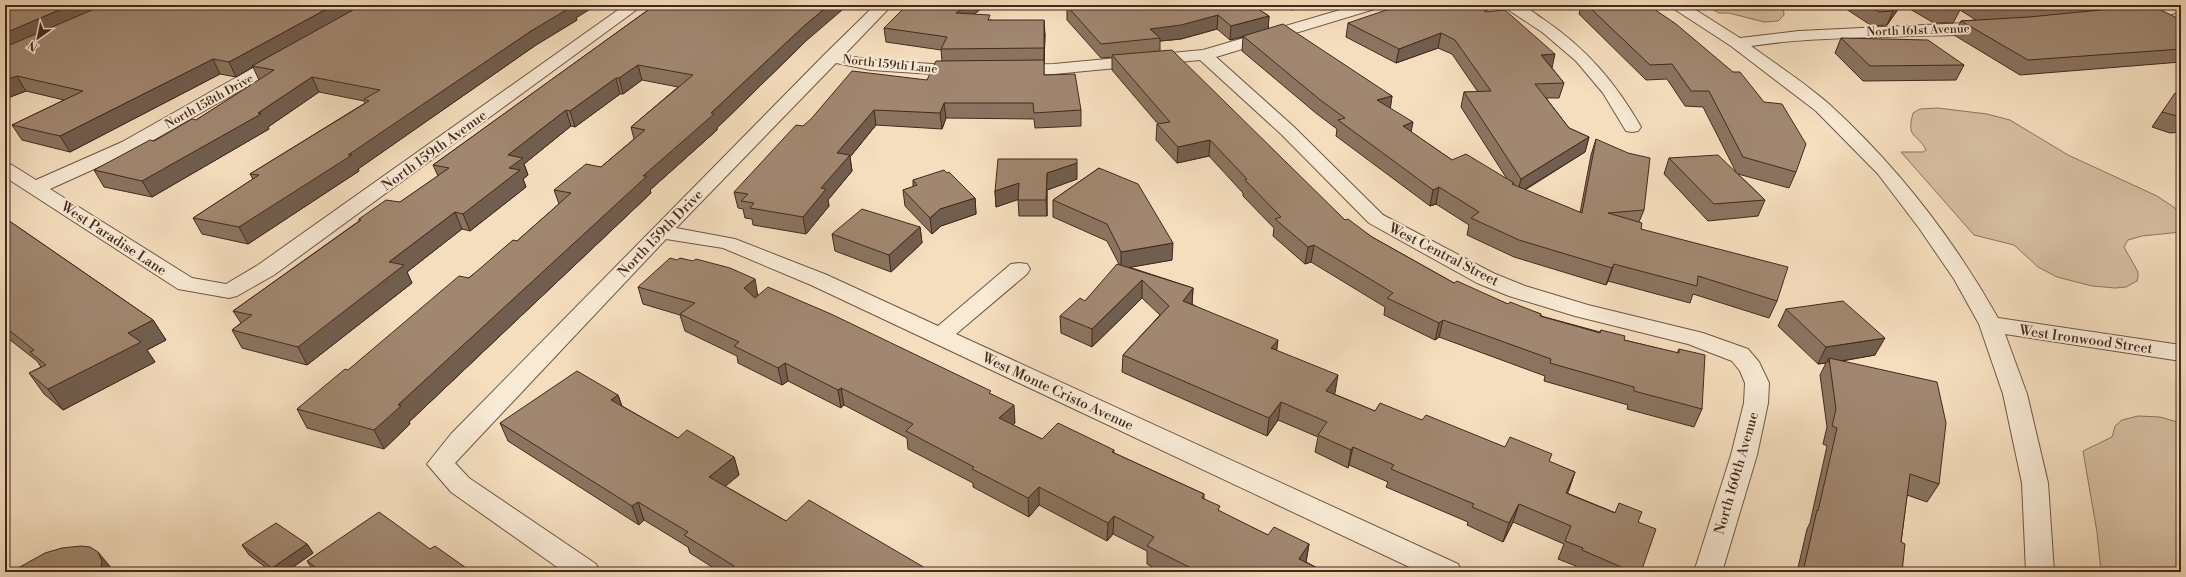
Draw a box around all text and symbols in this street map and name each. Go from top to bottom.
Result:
north arrow [18,18,58,58]
street label: North 161st Avenue [1866,21,1970,40]
text: N [25,37,41,54]
street label: North 159th Lane [842,52,938,77]
street label: North 158th Drive [162,71,256,132]
street label: North 159th Avenue [378,107,491,195]
street label: North 159th Drive [614,186,707,281]
street label: West Paradise Lane [56,197,170,280]
street label: West Central Street [1385,219,1502,290]
street label: West Ironwood Street [2017,322,2154,358]
street label: West Monte Cristo Avenue [978,348,1136,435]
street label: North 160th Avenue [1711,410,1763,537]

